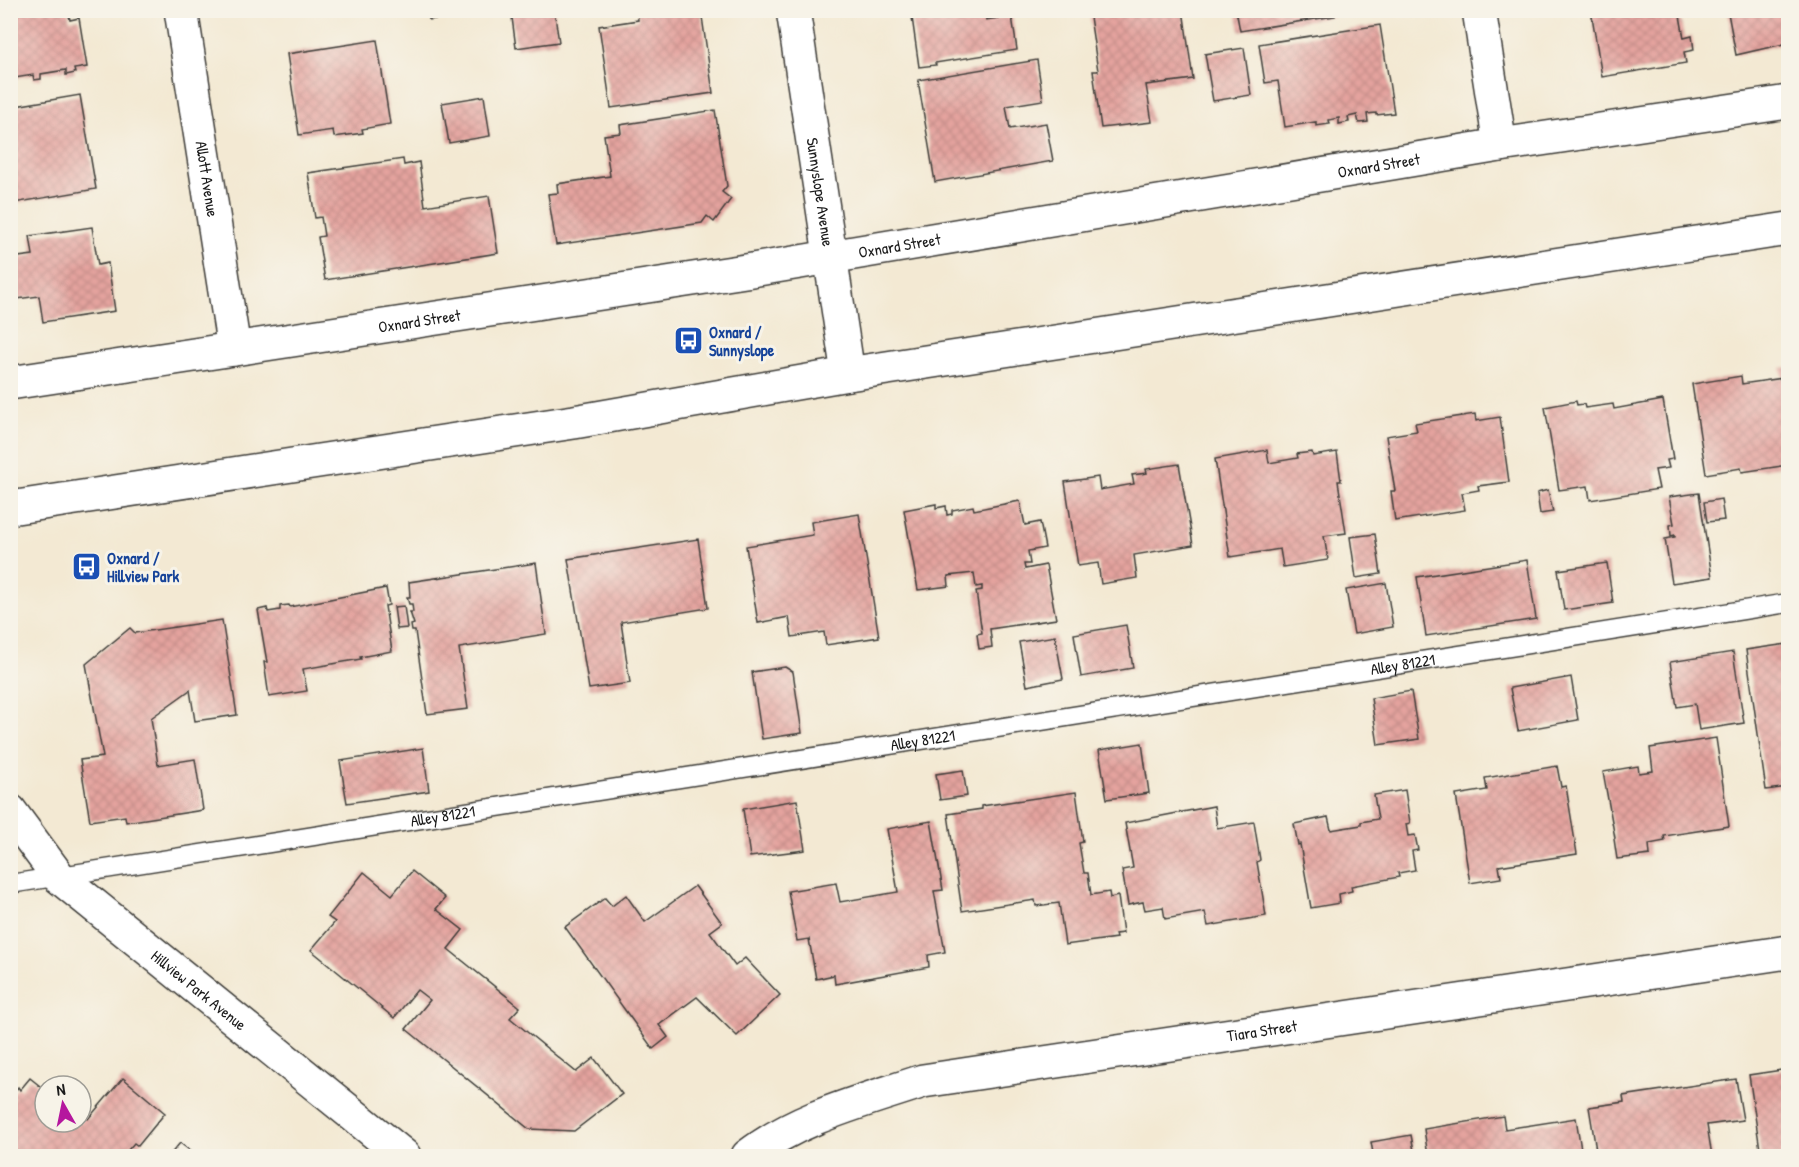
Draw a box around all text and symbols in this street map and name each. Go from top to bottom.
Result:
street label: Sunnyslope Avenue [801,136,840,248]
street label: Allott Avenue [191,139,224,219]
street label: Oxnard Street [1336,147,1422,183]
street label: Oxnard Street [857,228,943,263]
street label: Oxnard Street [377,303,462,338]
place label: Oxnard / Sunnyslope [709,321,775,362]
bus stop icon: Oxnard / Sunnyslope [672,325,704,357]
place label: Oxnard / Hillview Park [107,547,180,587]
bus stop icon: Oxnard / Hillview Park [70,551,102,583]
street label: Alley 81221 [1369,648,1437,680]
street label: Alley 81221 [889,724,957,756]
street label: Alley 81221 [409,800,477,832]
street label: Hillview Park Avenue [147,945,252,1036]
street label: Tiara Street [1225,1014,1299,1047]
north arrow [33,1074,93,1134]
text: N [55,1078,67,1101]

